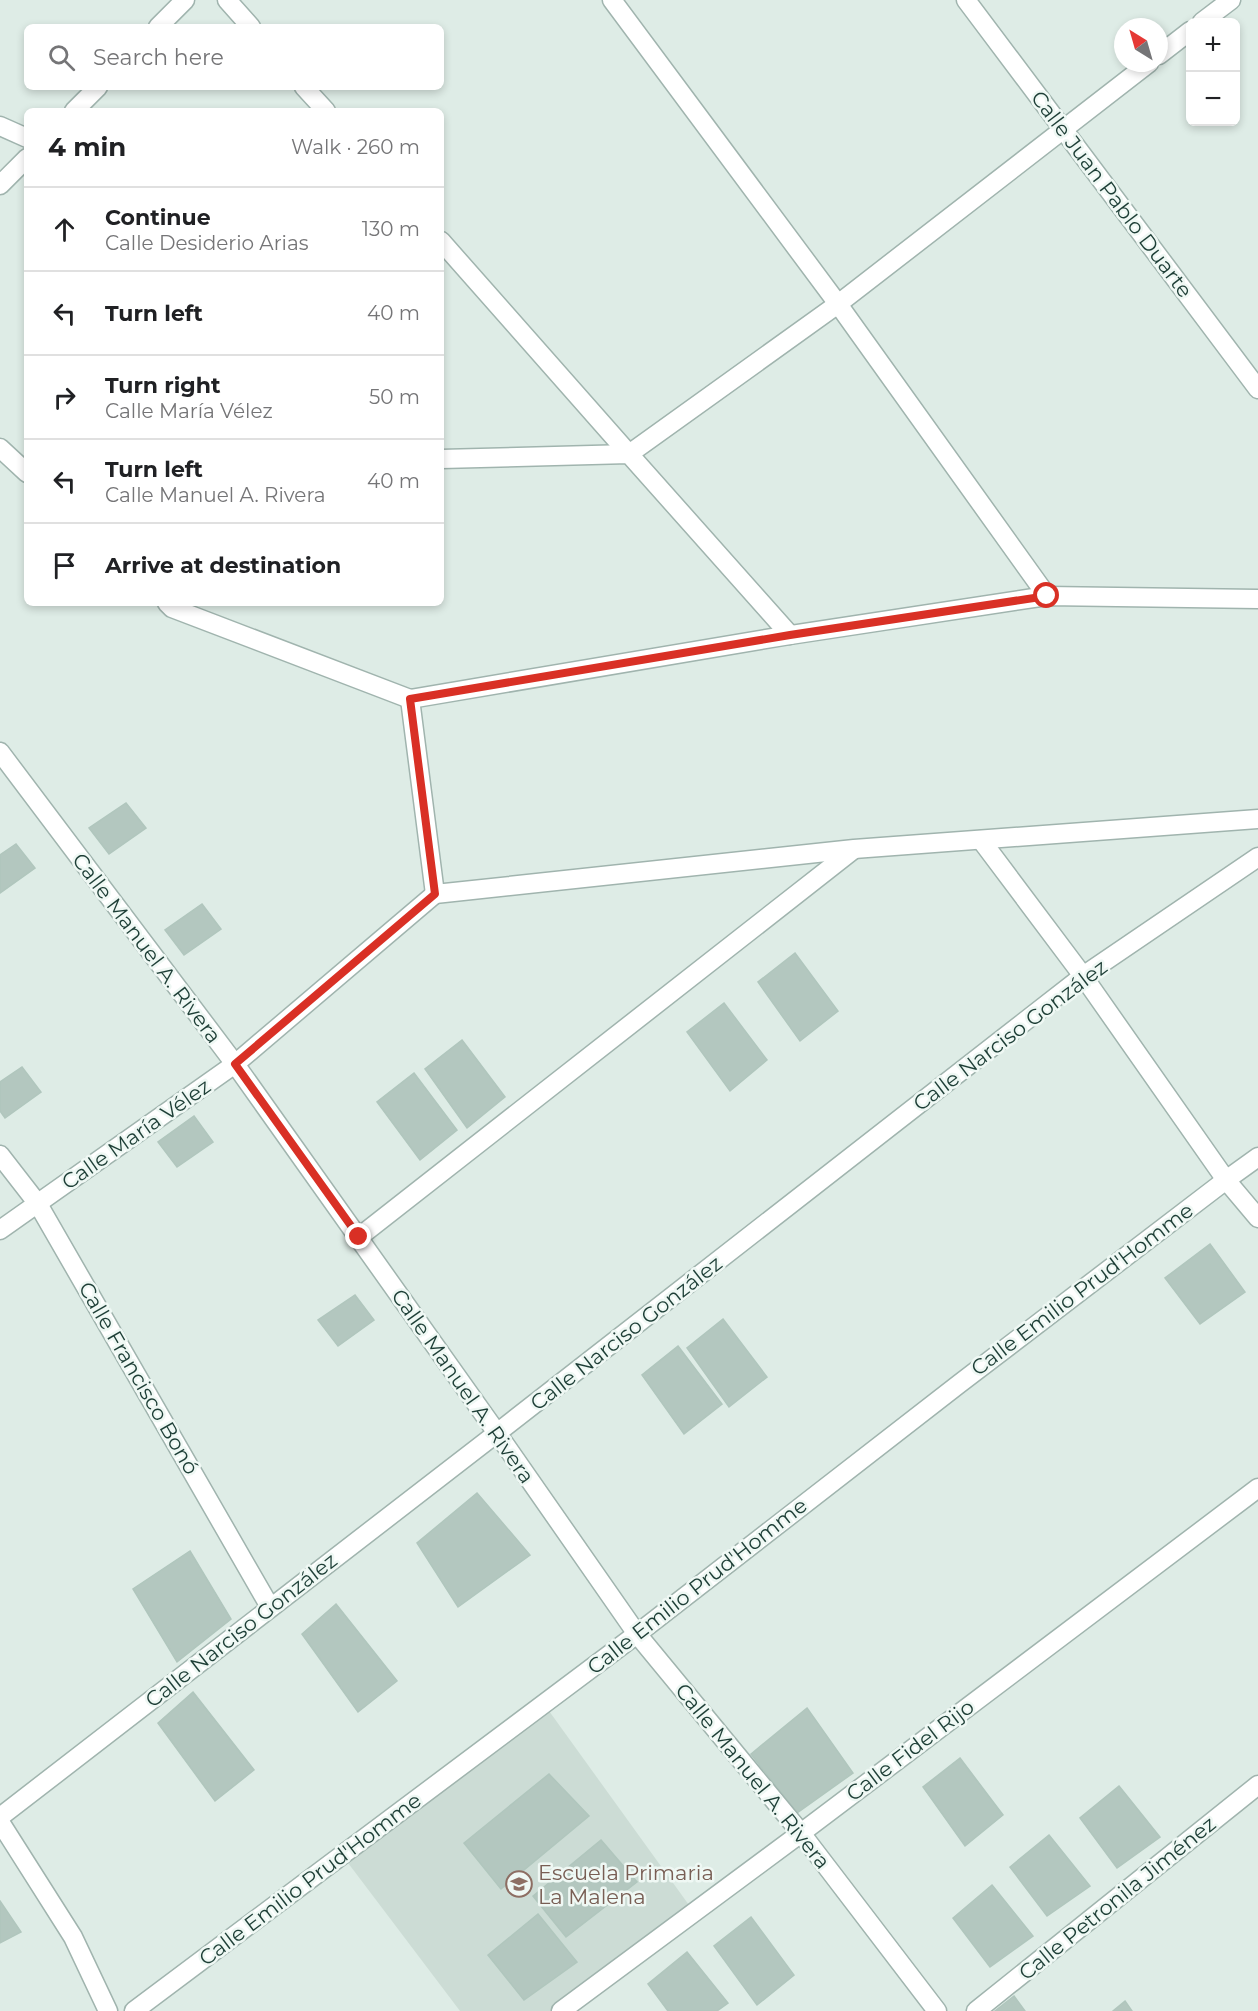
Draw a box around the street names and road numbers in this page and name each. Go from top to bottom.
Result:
street label: Calle Juan Pablo Duarte [1026,86,1198,302]
street label: Calle Manuel A. Rivera [67,848,227,1048]
street label: Calle Narciso González [908,954,1112,1116]
street label: Calle María Vélez [57,1073,215,1195]
street label: Calle Emilio Prud'Homme [966,1197,1198,1381]
street label: Calle Narciso González [525,1250,727,1416]
street label: Calle Francisco Bonó [74,1277,204,1479]
street label: Calle Manuel A. Rivera [386,1284,540,1488]
street label: Calle Emilio Prud'Homme [582,1493,812,1679]
street label: Calle Narciso González [140,1547,342,1713]
street label: Calle Manuel A. Rivera [670,1678,836,1874]
street label: Calle Fidel Rijo [841,1694,979,1806]
street label: Calle Emilio Prud'Homme [194,1787,426,1971]
street label: Calle Petronila Jiménez [1014,1811,1220,1985]

